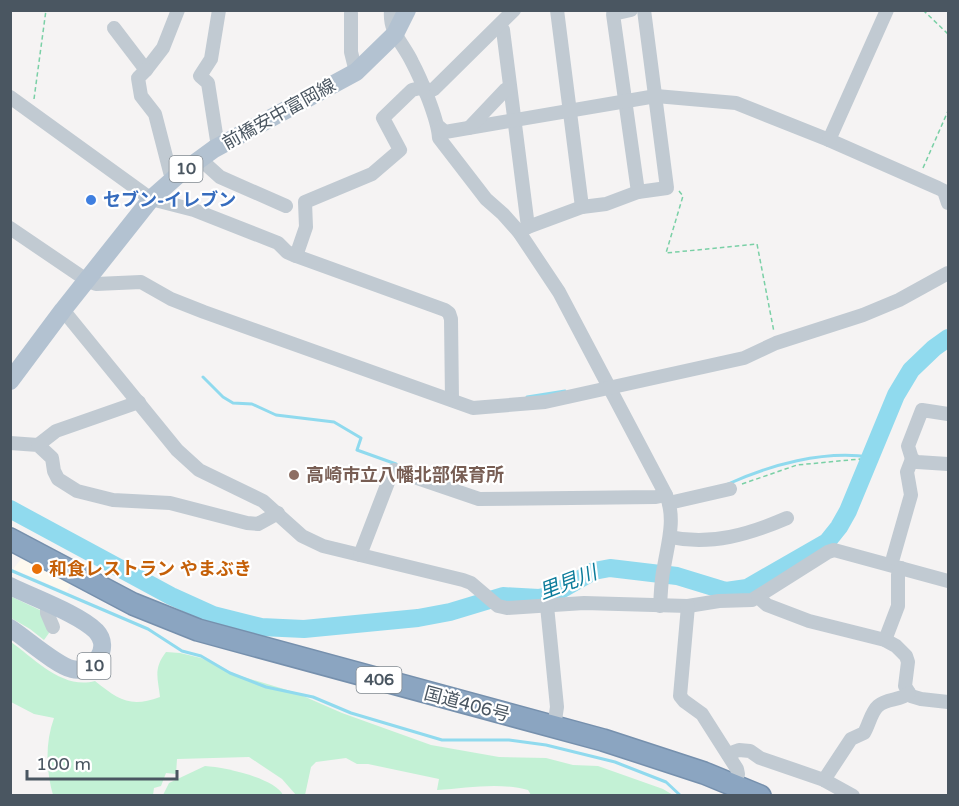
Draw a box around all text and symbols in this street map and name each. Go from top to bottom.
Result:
street label: 前橋安中富岡線 [219,74,339,154]
road number: 10 [170,156,202,182]
place label: セブン-イレブン [103,189,236,211]
marker: セブン-イレブン [84,193,98,207]
place label: 高崎市立八幡北部保育所 [306,464,504,486]
marker: 高崎市立八幡北部保育所 [287,468,301,482]
place label: 和食レストラン やまぶき [49,558,252,580]
water label: 里見川 [536,560,602,605]
marker: 和食レストラン やまぶき [30,562,44,576]
road number: 10 [78,653,110,679]
road number: 406 [356,667,401,693]
street label: 国道406号 [422,682,512,726]
scale bar [27,743,177,781]
text: 100 m [36,753,91,775]

